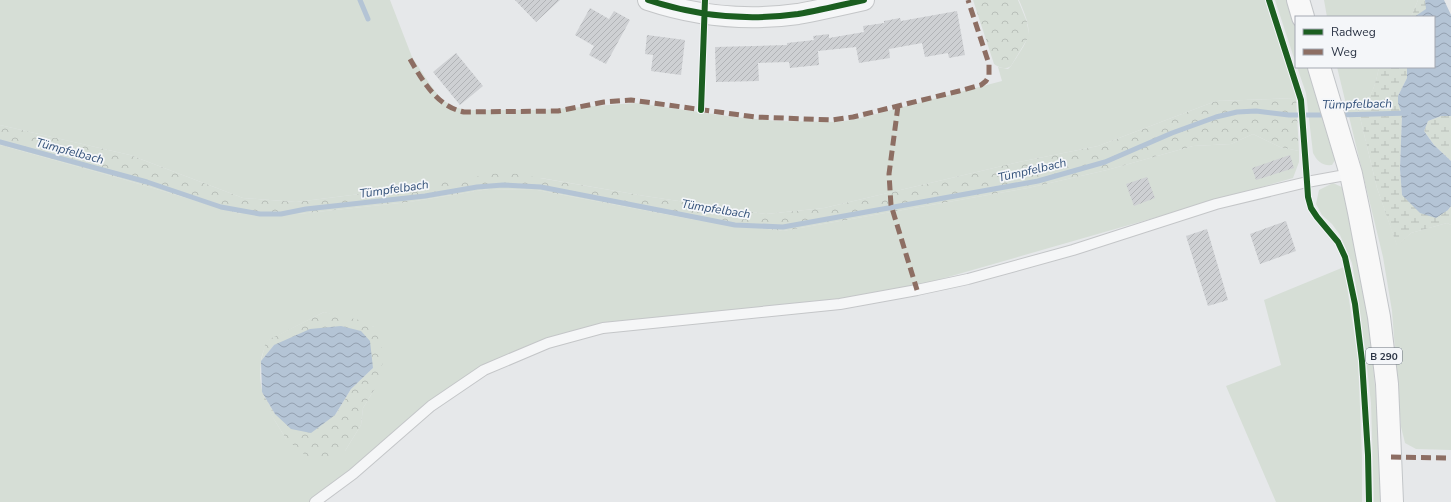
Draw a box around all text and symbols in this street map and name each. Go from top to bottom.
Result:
legend [1295,16,1435,68]
text: Radweg [1331,24,1376,40]
text: Weg [1331,44,1357,60]
water label: Tümpfelbach [1322,95,1392,113]
water label: Tümpfelbach [34,134,106,168]
water label: Tümpfelbach [996,154,1068,186]
water label: Tümpfelbach [358,176,430,202]
water label: Tümpfelbach [680,196,752,222]
road number: B 290 [1366,348,1402,364]

